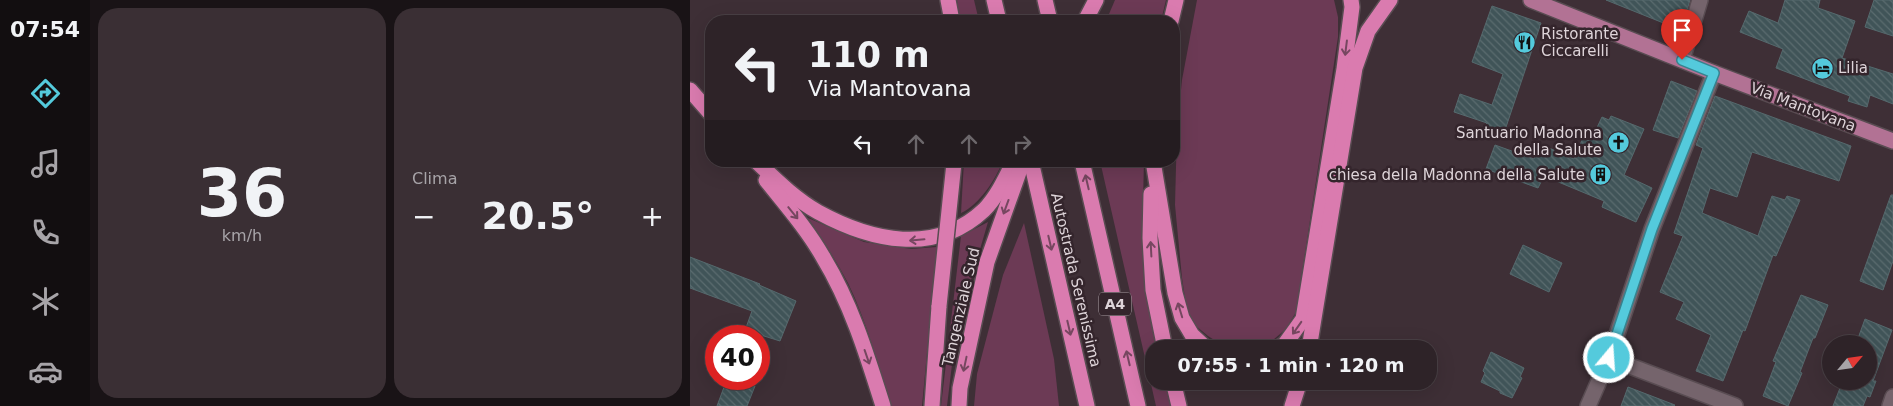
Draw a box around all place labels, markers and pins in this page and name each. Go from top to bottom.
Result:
pin [1661,9,1703,60]
place label: Ristorante Ciccarelli [1541,25,1618,60]
restaurant icon: Ristorante Ciccarelli [1513,31,1537,55]
hotel icon: Lilia [1810,56,1834,80]
place label: Lilia [1838,59,1868,77]
place label: Santuario Madonna della Salute [1456,124,1602,159]
church icon: Santuario Madonna della Salute [1606,130,1630,154]
building icon: chiesa della Madonna della Salute [1589,163,1613,187]
place label: chiesa della Madonna della Salute [1329,166,1585,184]

